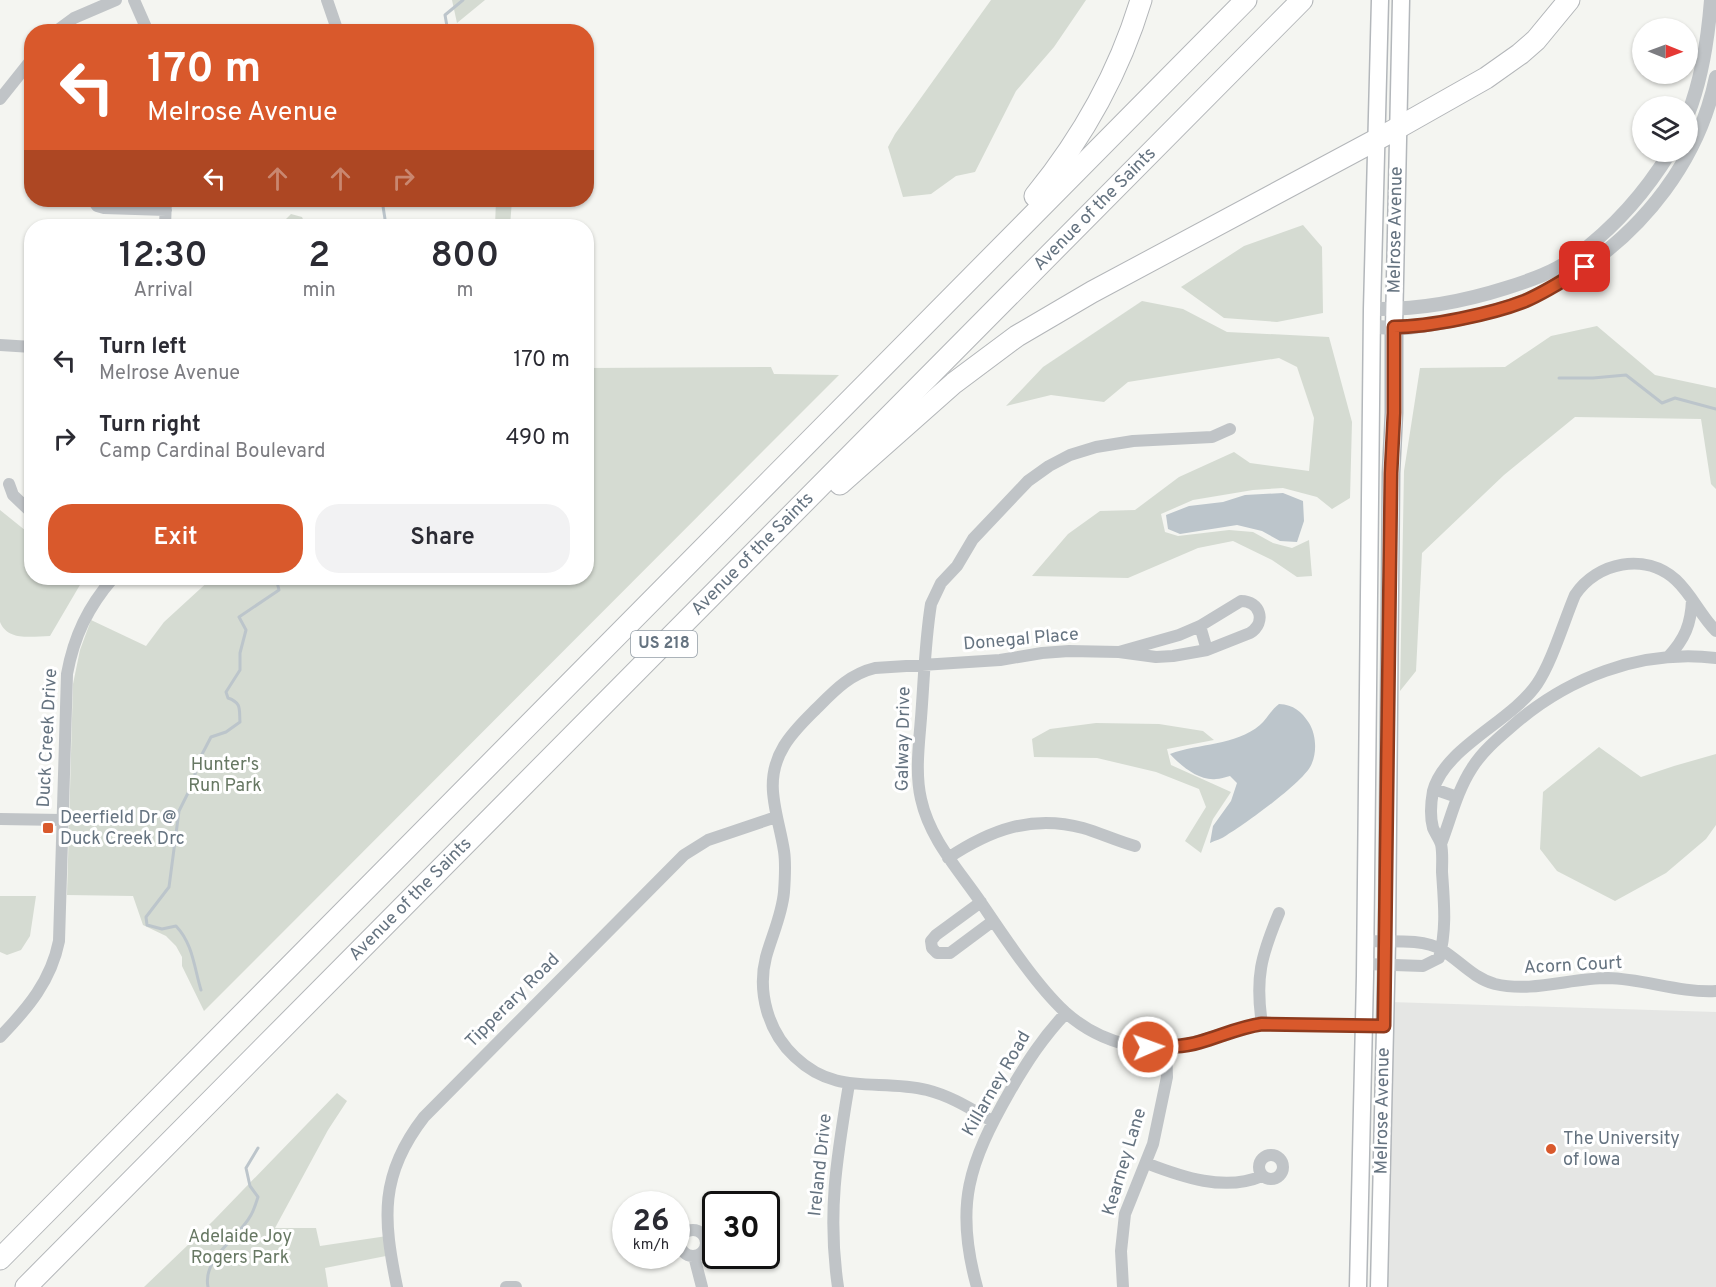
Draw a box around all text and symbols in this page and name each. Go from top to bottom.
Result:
north arrow [1632,18,1698,84]
map controls [1632,18,1698,162]
text: 170 m [147,44,261,97]
icon: left [48,48,126,126]
text: Melrose Avenue [147,96,337,130]
button: layers [1632,96,1698,162]
street label: Avenue of the Saints [1028,142,1161,276]
icon: left [198,162,231,195]
icon: ahead [261,162,294,195]
icon: ahead [324,162,357,195]
icon: right [387,162,420,195]
street label: Melrose Avenue [1383,166,1409,294]
text: 12:30 [119,234,208,280]
text: 2 [308,234,330,280]
text: 800 [430,234,499,280]
pin [1559,241,1610,292]
icon: arrive [1568,250,1601,283]
text: Arrival [133,278,193,304]
text: min [303,278,336,304]
text: m [456,278,473,304]
text: Turn left [99,334,187,361]
icon: left [48,344,81,377]
text: 170 m [513,347,570,374]
text: Melrose Avenue [99,361,240,387]
text: Turn right [99,412,201,439]
icon: right [48,422,81,455]
text: 490 m [506,425,570,452]
text: Camp Cardinal Boulevard [99,439,326,465]
street label: Avenue of the Saints [686,487,819,621]
button: Exit [48,504,303,573]
button: Share [315,504,570,573]
street label: Donegal Place [962,623,1080,657]
road number: US 218 [631,631,697,657]
street label: Duck Creek Drive [33,668,63,808]
street label: Galway Drive [892,686,916,792]
park label: Hunter's Run Park [188,754,262,798]
place label: Deerfield Dr @ Duck Creek Drc [60,807,185,851]
marker: Deerfield Dr @ Duck Creek Drc [41,821,55,835]
street label: Avenue of the Saints [344,833,477,966]
street label: Tipperary Road [461,949,565,1053]
street label: Acorn Court [1523,952,1623,980]
position arrow [1116,1015,1180,1079]
street label: Killarney Road [958,1027,1036,1141]
street label: Melrose Avenue [1370,1047,1396,1175]
street label: Kearney Lane [1098,1106,1152,1218]
street label: Ireland Drive [804,1113,838,1217]
place label: The University of Iowa [1563,1128,1680,1172]
marker: The University of Iowa [1544,1142,1558,1156]
speed limit sign: 30 [702,1191,780,1269]
text: 26 [633,1204,669,1241]
park label: Adelaide Joy Rogers Park [188,1226,292,1270]
text: km/h [633,1236,669,1255]

